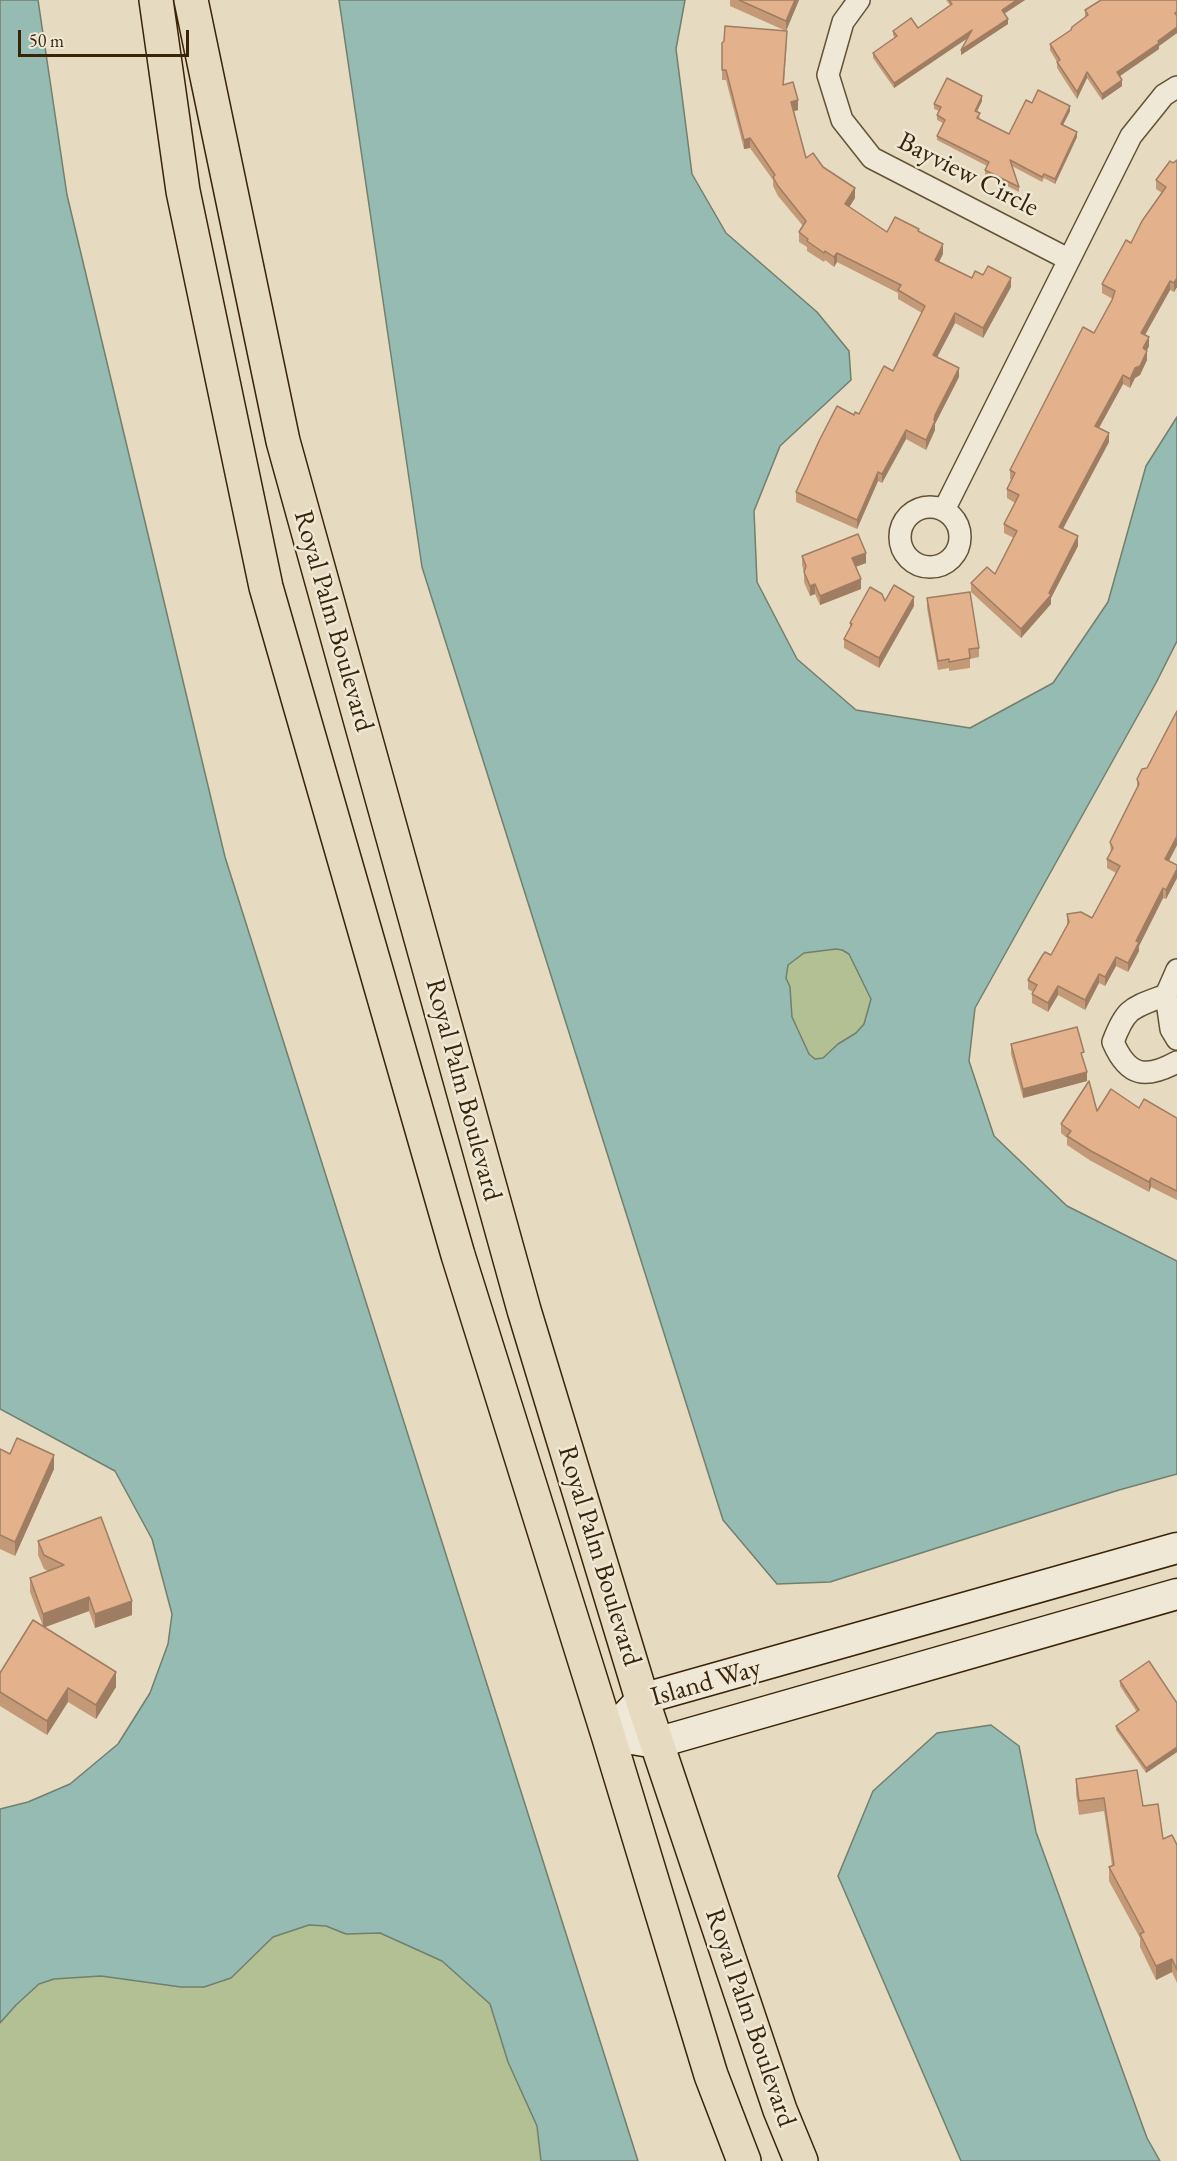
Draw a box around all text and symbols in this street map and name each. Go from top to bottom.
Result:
scale bar [21,18,192,56]
text: 50 m [29,29,64,52]
street label: Bayview Circle [892,126,1044,224]
street label: Royal Palm Boulevard [286,507,380,735]
street label: Royal Palm Boulevard [418,975,508,1205]
street label: Royal Palm Boulevard [550,1442,648,1670]
street label: Island Way [647,1652,765,1714]
street label: Royal Palm Boulevard [697,1905,803,2131]

